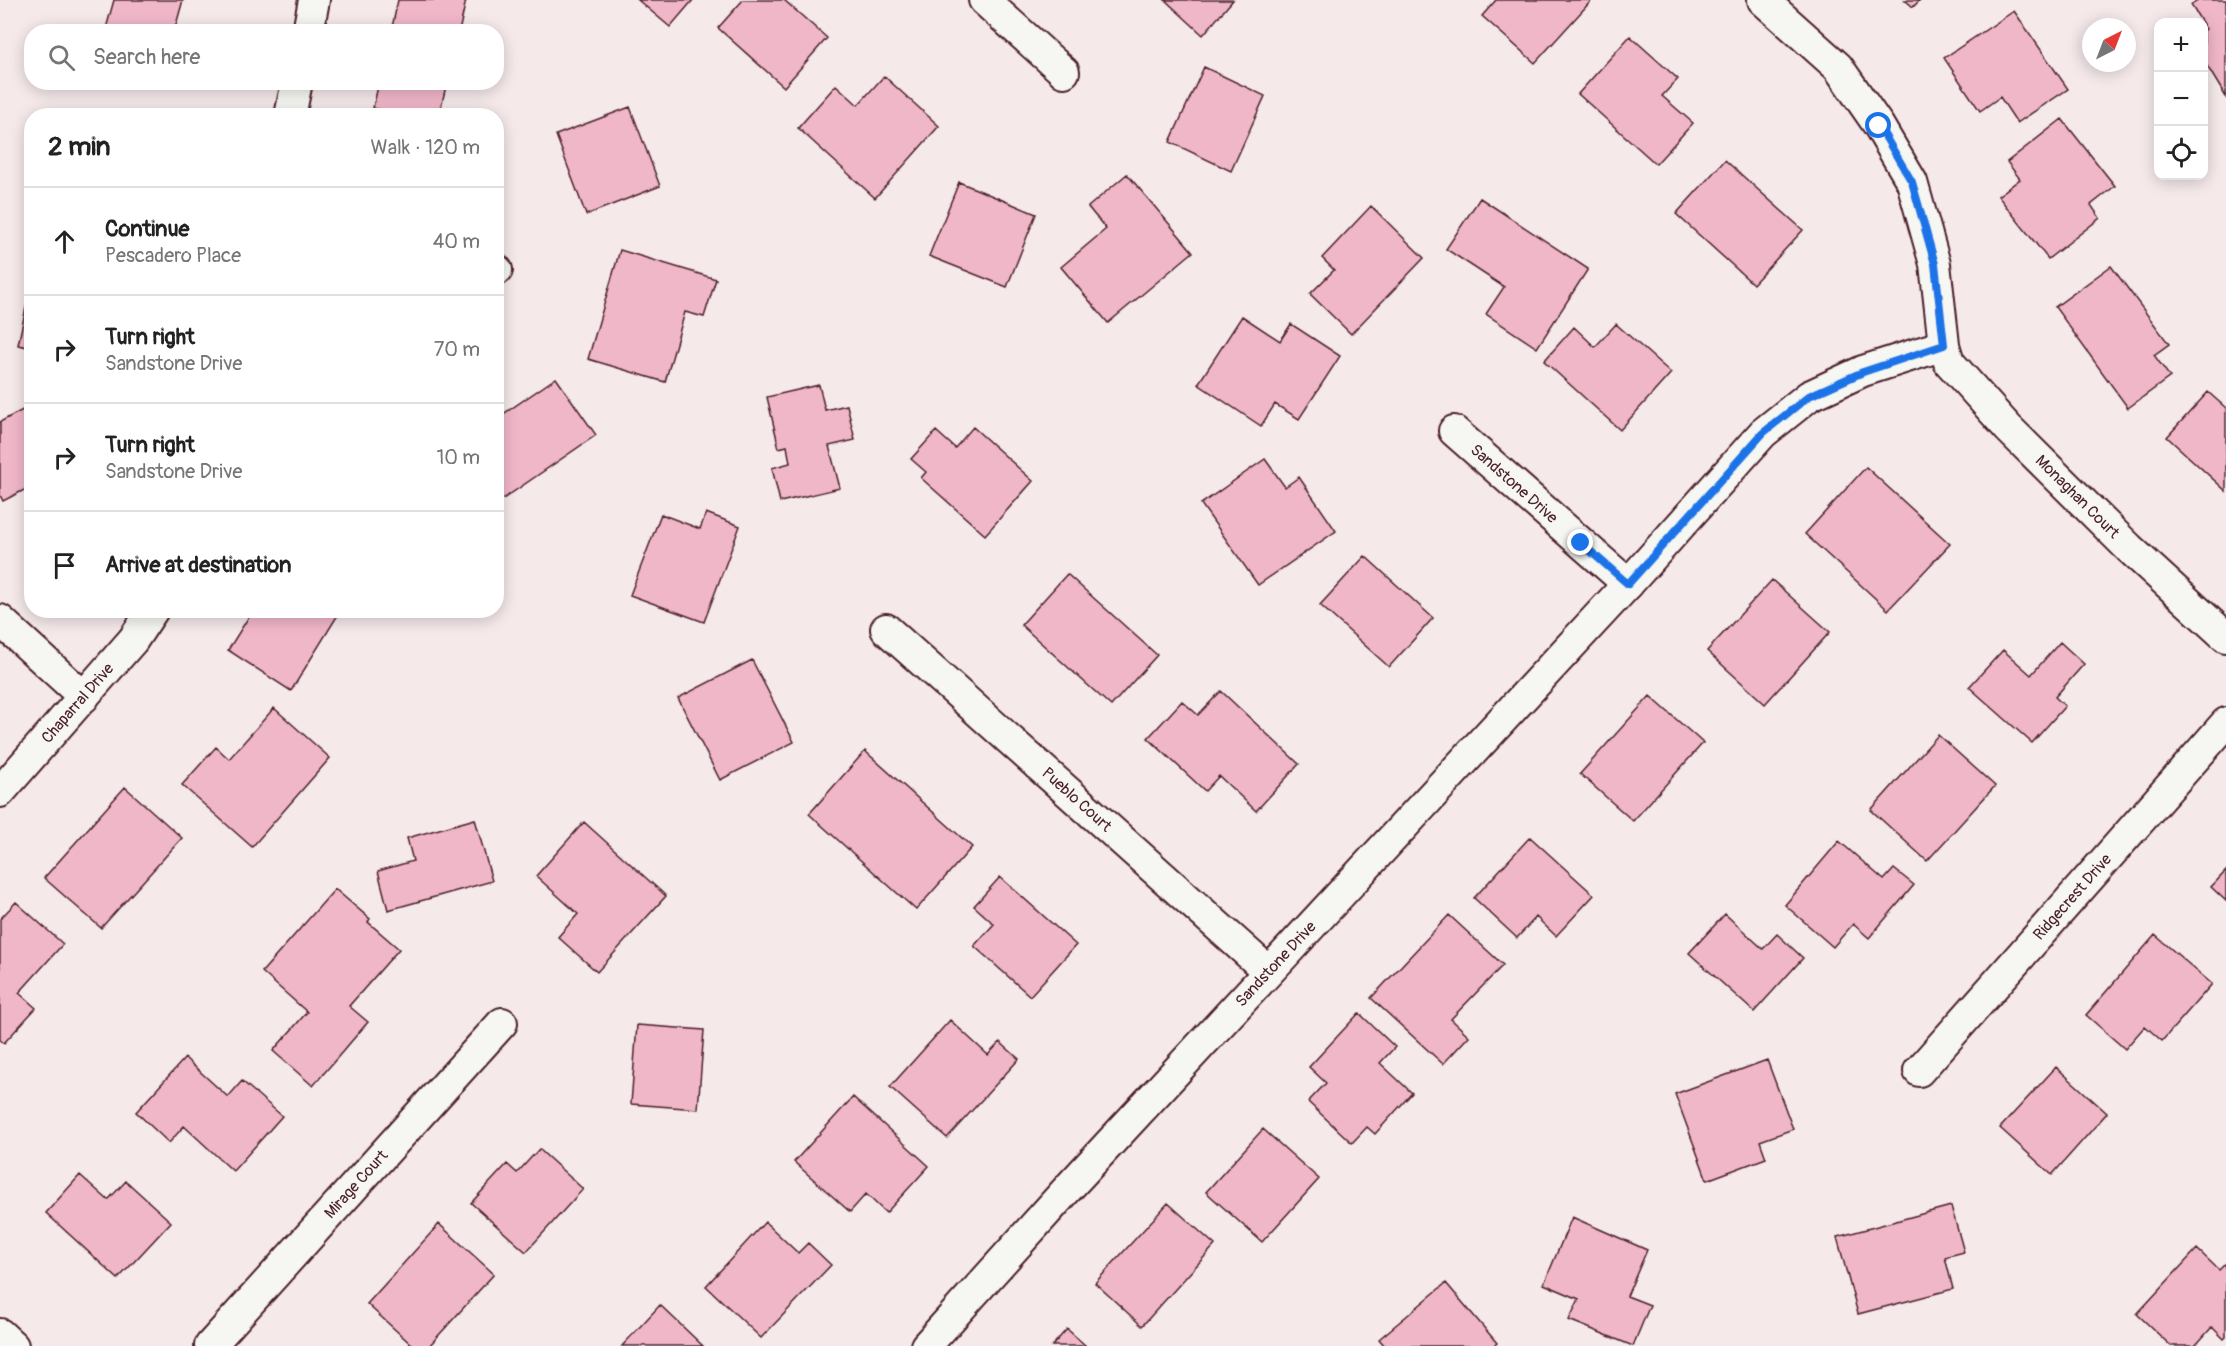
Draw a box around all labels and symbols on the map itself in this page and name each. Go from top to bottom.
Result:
north arrow [2082,18,2136,72]
route start [1865,112,1891,138]
street label: Sandstone Drive [1466,440,1562,528]
street label: Monaghan Court [2031,451,2124,543]
route end [1567,529,1593,555]
street label: Chaparral Drive [37,659,118,747]
street label: Pueblo Court [1038,763,1116,837]
street label: Ridgecrest Drive [2029,850,2116,944]
street label: Sandstone Drive [1231,917,1321,1011]
street label: Mirage Court [320,1145,393,1223]

